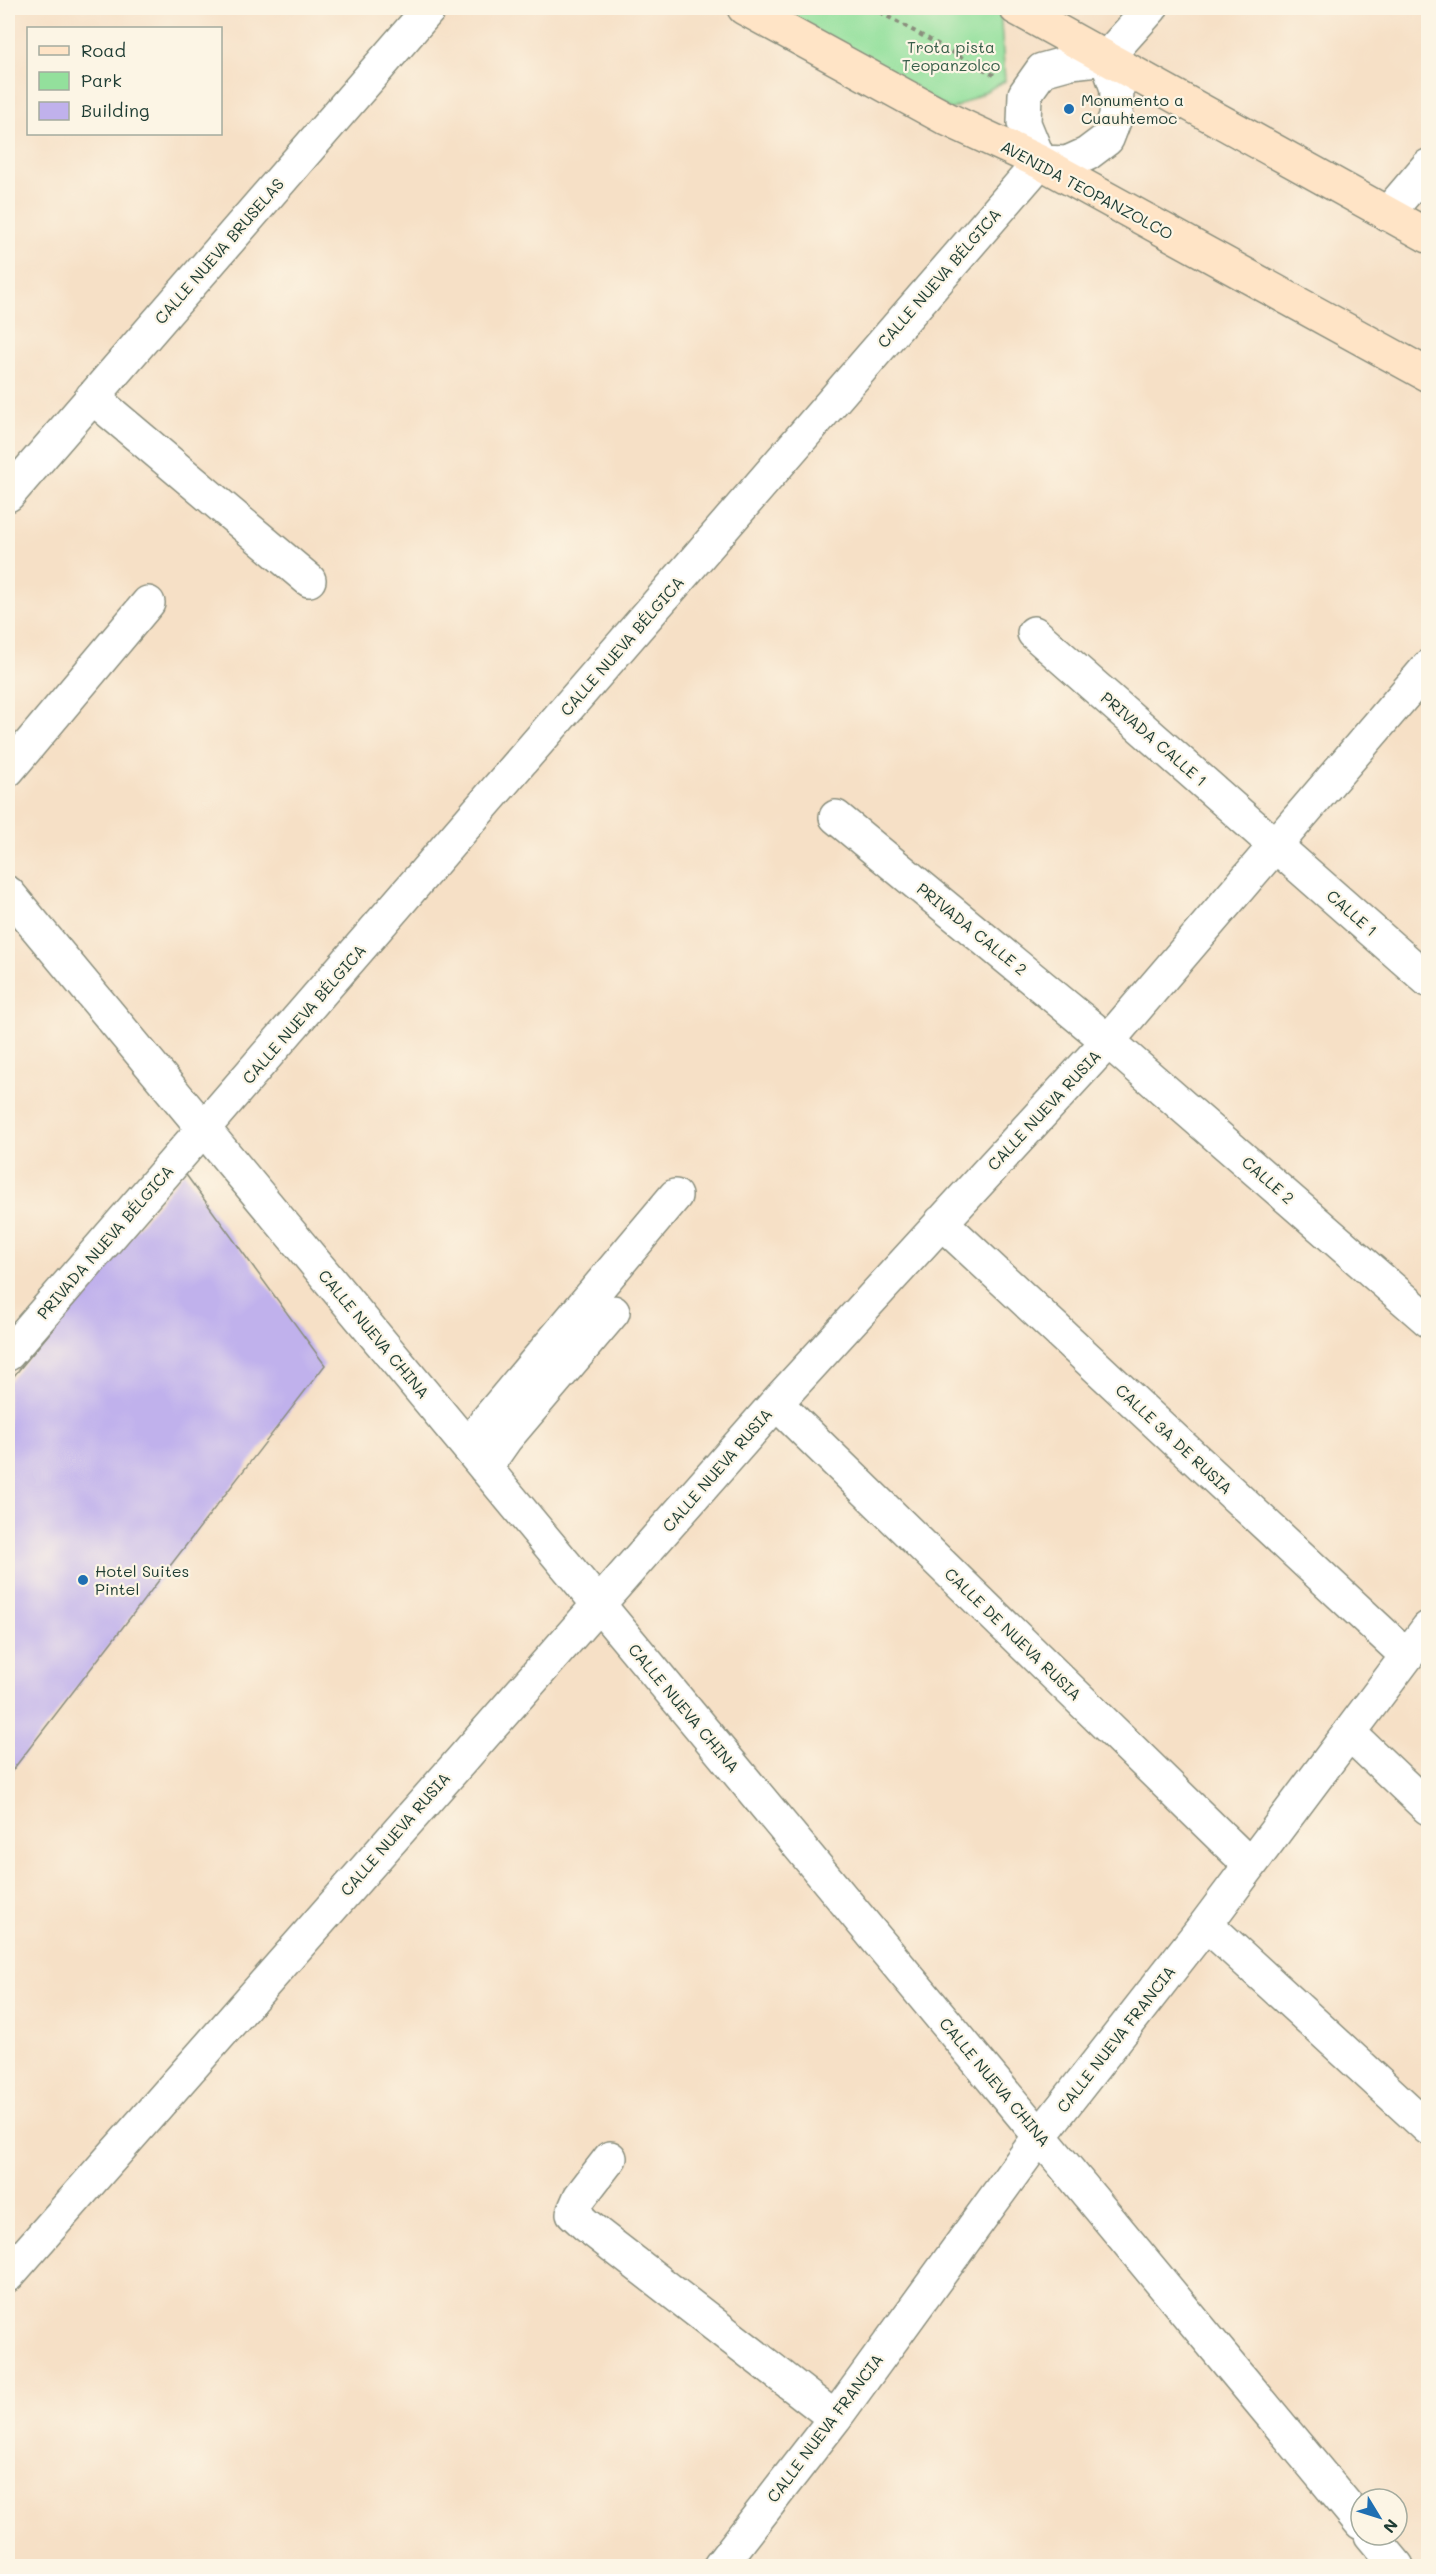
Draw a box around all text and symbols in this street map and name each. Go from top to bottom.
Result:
legend [27,27,222,135]
park label: Trota pista Teopanzolco [902,36,1000,75]
text: Road [81,38,126,62]
text: Park [81,68,122,92]
place label: Monumento a Cuauhtemoc [1081,89,1184,128]
text: Building [81,98,149,122]
marker: Monumento a Cuauhtemoc [1062,102,1076,116]
street label: AVENIDA TEOPANZOLCO [997,135,1177,244]
street label: CALLE NUEVA BRUSELAS [149,173,288,328]
street label: CALLE NUEVA BÉLGICA [872,204,1005,352]
street label: CALLE NUEVA BÉLGICA [555,572,688,720]
street label: PRIVADA CALLE 1 [1097,687,1212,790]
street label: PRIVADA CALLE 2 [913,878,1032,979]
street label: CALLE 1 [1323,885,1382,940]
street label: CALLE NUEVA BÉLGICA [237,940,370,1088]
street label: CALLE NUEVA RUSIA [982,1045,1105,1174]
street label: CALLE 2 [1238,1151,1299,1208]
street label: PRIVADA NUEVA BÉLGICA [32,1160,177,1323]
street label: CALLE NUEVA CHINA [314,1265,435,1403]
street label: CALLE 3A DE RUSIA [1111,1379,1237,1498]
street label: CALLE NUEVA RUSIA [657,1403,776,1536]
place label: Hotel Suites Pintel [95,1560,189,1599]
street label: CALLE DE NUEVA RUSIA [940,1563,1086,1705]
marker: Hotel Suites Pintel [76,1573,90,1587]
street label: CALLE NUEVA CHINA [624,1639,745,1777]
street label: CALLE NUEVA RUSIA [335,1767,454,1900]
street label: CALLE NUEVA FRANCIA [1052,1961,1180,2116]
street label: CALLE NUEVA CHINA [935,2013,1056,2151]
street label: CALLE NUEVA FRANCIA [762,2349,887,2506]
north arrow [1349,2487,1409,2547]
text: N [1379,2515,1403,2538]

